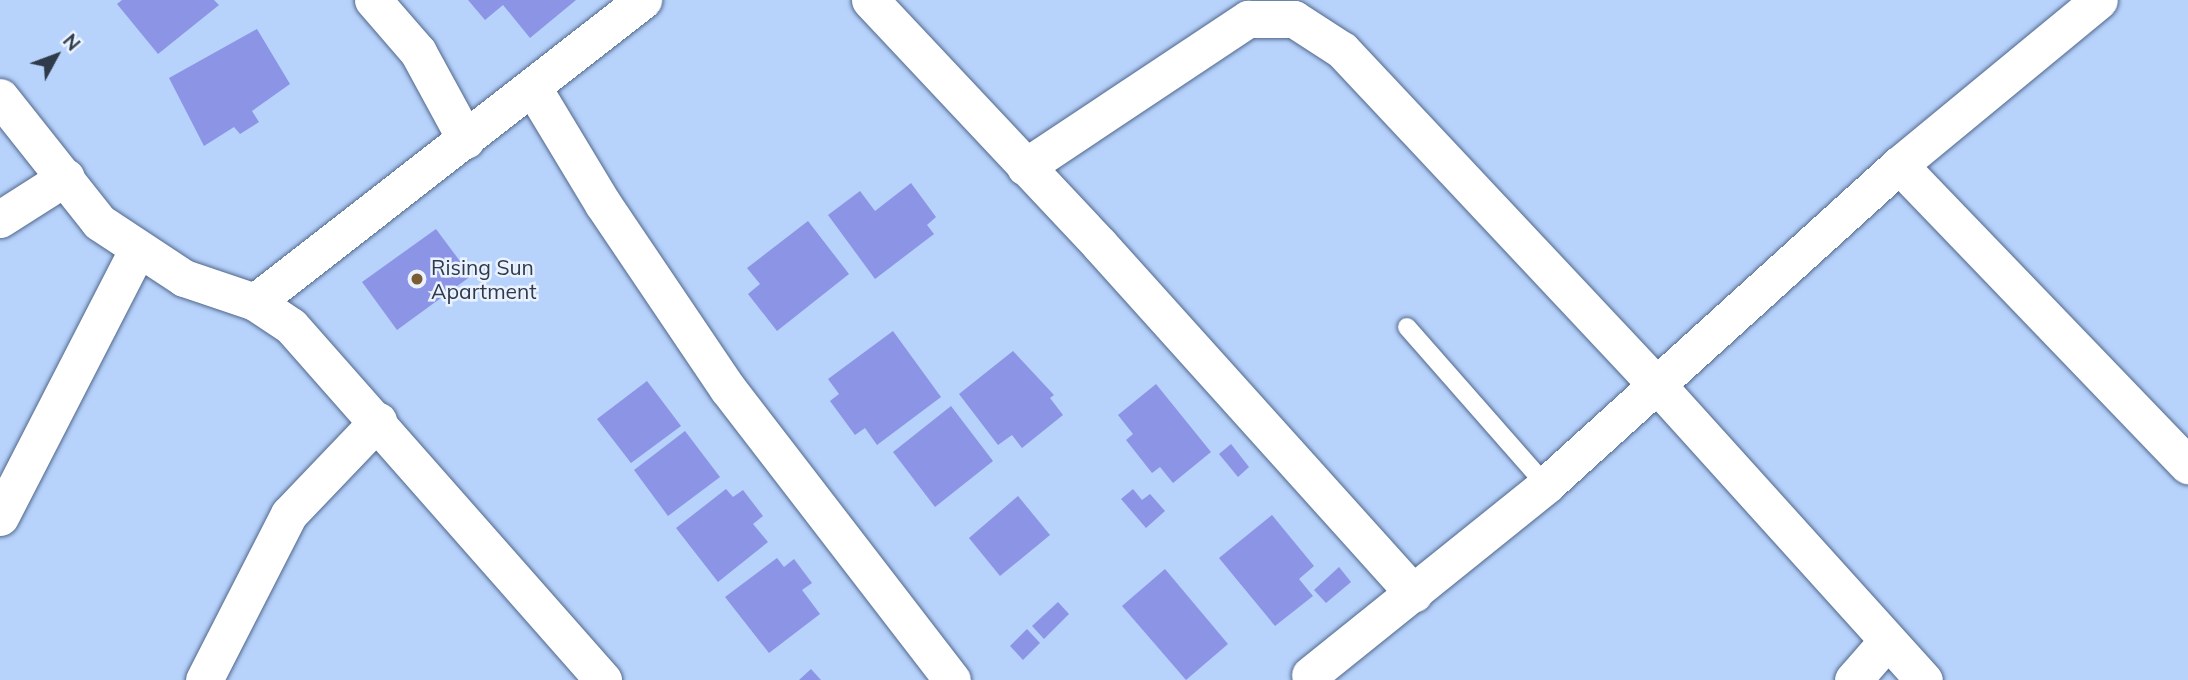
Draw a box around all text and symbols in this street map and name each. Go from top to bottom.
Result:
north arrow [21,21,91,91]
text: N [58,29,86,56]
place label: Rising Sun Apartment [431,254,537,304]
marker: Rising Sun Apartment [409,271,425,287]

